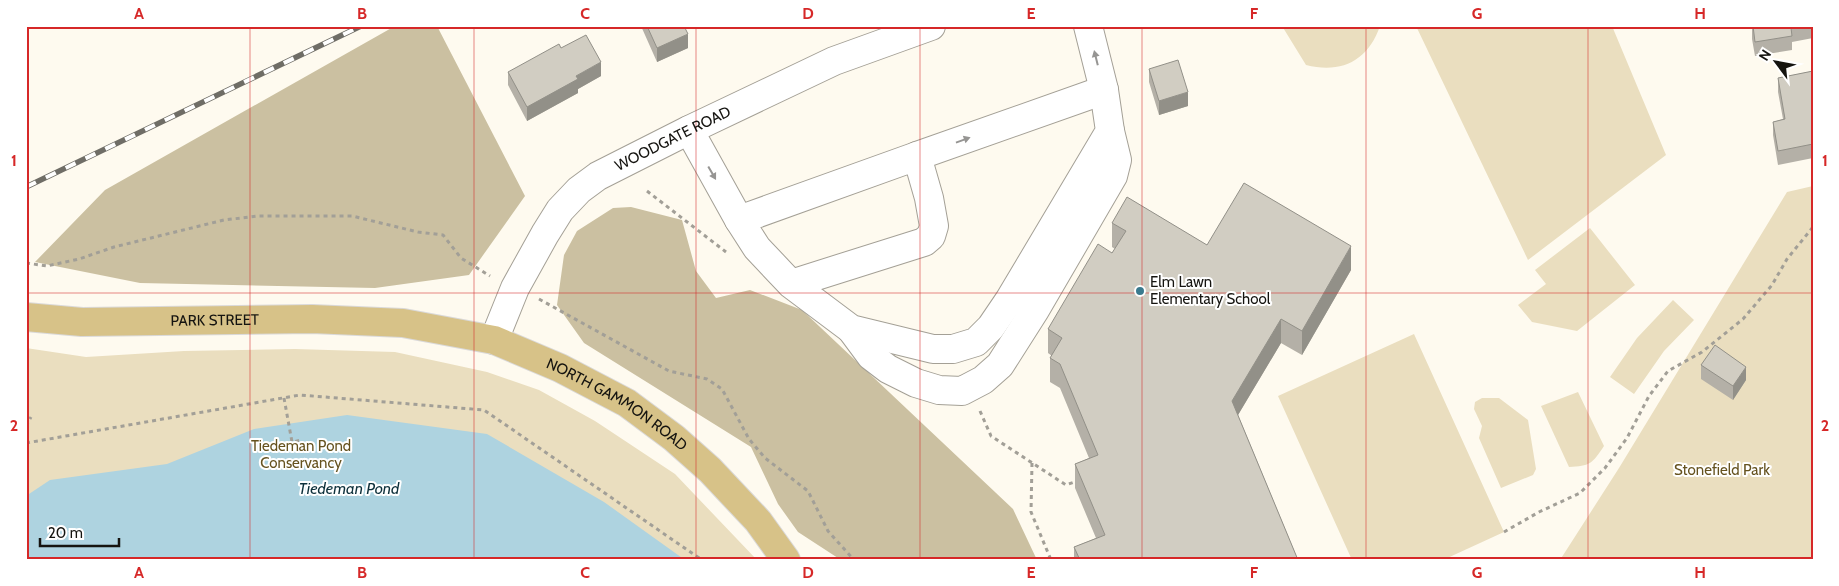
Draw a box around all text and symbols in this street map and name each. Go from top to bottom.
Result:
text: A [134,4,144,23]
text: B [357,4,367,23]
text: C [580,4,590,23]
text: D [802,4,814,23]
text: E [1026,4,1036,23]
text: F [1250,4,1259,23]
text: G [1472,4,1482,23]
text: H [1694,4,1706,23]
north arrow [1752,38,1802,88]
text: N [1755,46,1775,64]
one-way arrow [1092,50,1100,66]
street label: WOODGATE ROAD [612,102,734,175]
one-way arrow [956,136,971,144]
text: 1 [11,151,17,170]
text: 1 [1822,151,1828,170]
one-way arrow [707,166,716,179]
place label: Elm Lawn Elementary School [1150,273,1271,308]
marker: Elm Lawn Elementary School [1134,285,1146,297]
street label: PARK STREET [170,311,259,330]
street label: NORTH GAMMON ROAD [544,354,691,454]
text: 2 [10,416,18,435]
text: 2 [1821,416,1829,435]
park label: Tiedeman Pond Conservancy [251,437,351,472]
park label: Stonefield Park [1674,461,1770,479]
water label: Tiedeman Pond [299,479,400,498]
scale bar [40,516,119,548]
text: 20 m [48,524,83,542]
text: A [134,563,144,582]
text: B [357,563,367,582]
text: C [580,563,590,582]
text: D [802,563,814,582]
text: E [1026,563,1036,582]
text: F [1250,563,1259,582]
text: G [1472,563,1482,582]
text: H [1694,563,1706,582]

